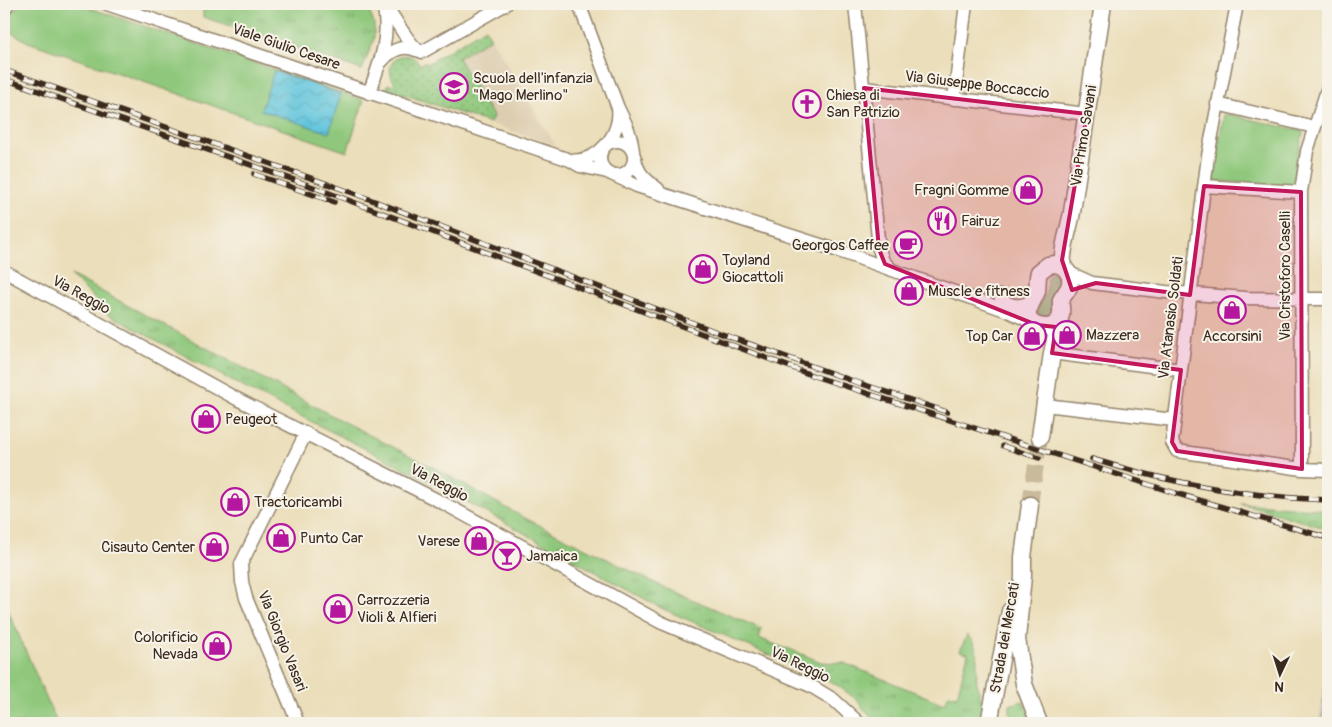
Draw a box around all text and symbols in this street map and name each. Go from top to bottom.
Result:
street label: Viale Giulio Cesare [229,20,343,75]
street label: Via Giuseppe Boccaccio [904,67,1050,103]
place label: Scuola dell'infanzia "Mago Merlino" [473,69,593,105]
school or university icon: Scuola dell'infanzia "Mago Merlino" [439,72,469,102]
street label: Via Primo Savani [1067,84,1101,188]
place label: Chiesa di San Patrizio [826,86,900,122]
church icon: Chiesa di San Patrizio [792,89,822,119]
shop icon: Fragni Gomme [1013,175,1043,205]
place label: Fragni Gomme [914,181,1010,200]
restaurant icon: Fairuz [927,206,957,236]
street label: Via Cristoforo Caselli [1276,211,1295,341]
place label: Fairuz [961,212,1000,231]
cafe icon: Georgos Caffee [893,230,923,260]
place label: Georgos Caffee [792,236,890,255]
place label: Toyland Giocattoli [722,251,784,287]
shop icon: Toyland Giocattoli [688,254,718,284]
street label: Via Atanasio Soldati [1154,255,1188,380]
street label: Via Reggio [49,271,113,319]
shop icon: Muscle e fitness [894,276,924,306]
place label: Muscle e fitness [928,282,1030,301]
shop icon: Accorsini [1217,295,1247,325]
shop icon: Mazzera [1052,320,1082,350]
shop icon: Top Car [1017,321,1047,351]
place label: Mazzera [1086,326,1139,345]
place label: Top Car [965,327,1014,346]
place label: Accorsini [1203,327,1262,346]
shop icon: Peugeot [191,404,221,434]
place label: Peugeot [225,410,278,429]
street label: Via Reggio [406,460,472,506]
shop icon: Tractoricambi [220,487,250,517]
place label: Tractoricambi [254,493,342,512]
shop icon: Punto Car [266,523,296,553]
shop icon: Varese [464,526,494,556]
place label: Punto Car [300,529,364,548]
shop icon: Cisauto Center [199,532,229,562]
place label: Varese [417,532,461,551]
place label: Cisauto Center [101,538,196,557]
bar icon: Jamaica [492,541,522,571]
place label: Jamaica [526,547,578,566]
street label: Strada dei Mercati [986,581,1024,695]
street label: Via Giorgio Vasari [253,588,311,695]
place label: Carrozzeria Violi & Alfieri [357,591,437,627]
shop icon: Carrozzeria Violi & Alfieri [323,594,353,624]
place label: Colorificio Nevada [134,628,198,664]
shop icon: Colorificio Nevada [202,631,232,661]
street label: Via Reggio [767,642,833,688]
north arrow [1254,650,1304,700]
text: N [1274,678,1284,695]

